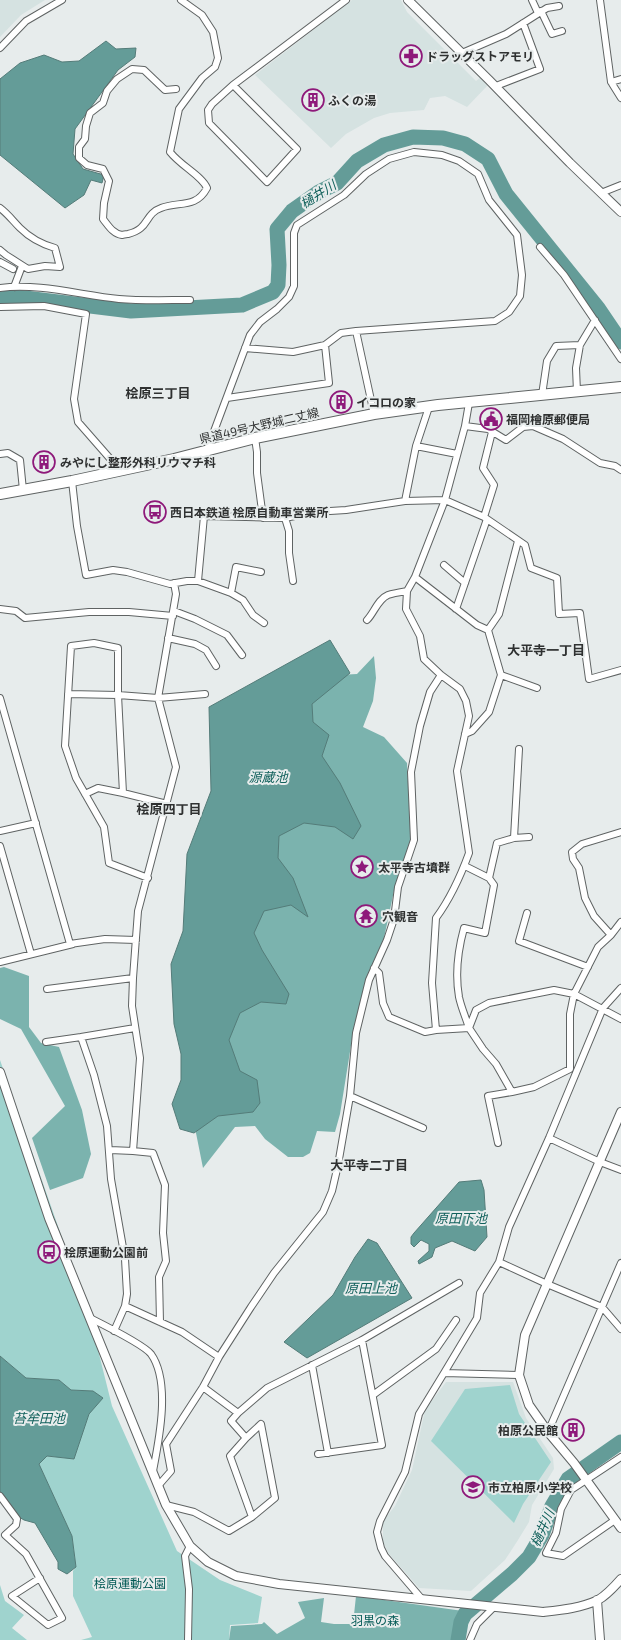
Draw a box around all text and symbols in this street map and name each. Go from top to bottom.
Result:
pharmacy icon: ドラッグストアモリ [398,43,424,69]
place label: ドラッグストアモリ [426,49,534,63]
building icon: ふくの湯 [300,87,326,113]
place label: ふくの湯 [328,93,376,107]
water label: 樋井川 [297,176,340,211]
district label: 桧原三丁目 [125,385,191,401]
building icon: イコロの家 [328,389,354,415]
place label: イコロの家 [356,395,416,409]
street label: 県道49号大野城二丈線 [198,404,320,446]
public building icon: 福岡檜原郵便局 [478,406,504,432]
place label: 福岡檜原郵便局 [506,412,590,426]
building icon: みやにし整形外科リウマチ科 [31,449,57,475]
place label: みやにし整形外科リウマチ科 [60,455,216,469]
bus stop icon: 西日本鉄道 桧原自動車営業所 [142,499,168,525]
place label: 西日本鉄道 桧原自動車営業所 [170,505,329,519]
district label: 大平寺一丁目 [507,642,585,658]
water label: 源蔵池 [248,769,289,785]
district label: 桧原四丁目 [136,801,202,817]
place icon: 太平寺古墳群 [349,854,375,880]
place label: 太平寺古墳群 [378,860,450,874]
temple icon: 穴観音 [353,903,379,929]
place label: 穴観音 [382,909,418,923]
district label: 大平寺二丁目 [330,1157,408,1173]
water label: 原田下池 [435,1210,489,1226]
bus stop icon: 桧原運動公園前 [36,1239,62,1265]
place label: 桧原運動公園前 [64,1245,148,1259]
water label: 原田上池 [345,1280,399,1296]
water label: 苔牟田池 [13,1410,67,1426]
building icon: 柏原公民館 [560,1417,586,1443]
place label: 柏原公民館 [498,1423,558,1437]
school or university icon: 市立柏原小学校 [460,1474,486,1500]
place label: 市立柏原小学校 [488,1480,572,1494]
water label: 樋井川 [527,1505,558,1549]
park label: 桧原運動公園 [94,1576,166,1590]
park label: 羽黒の森 [351,1613,399,1627]

